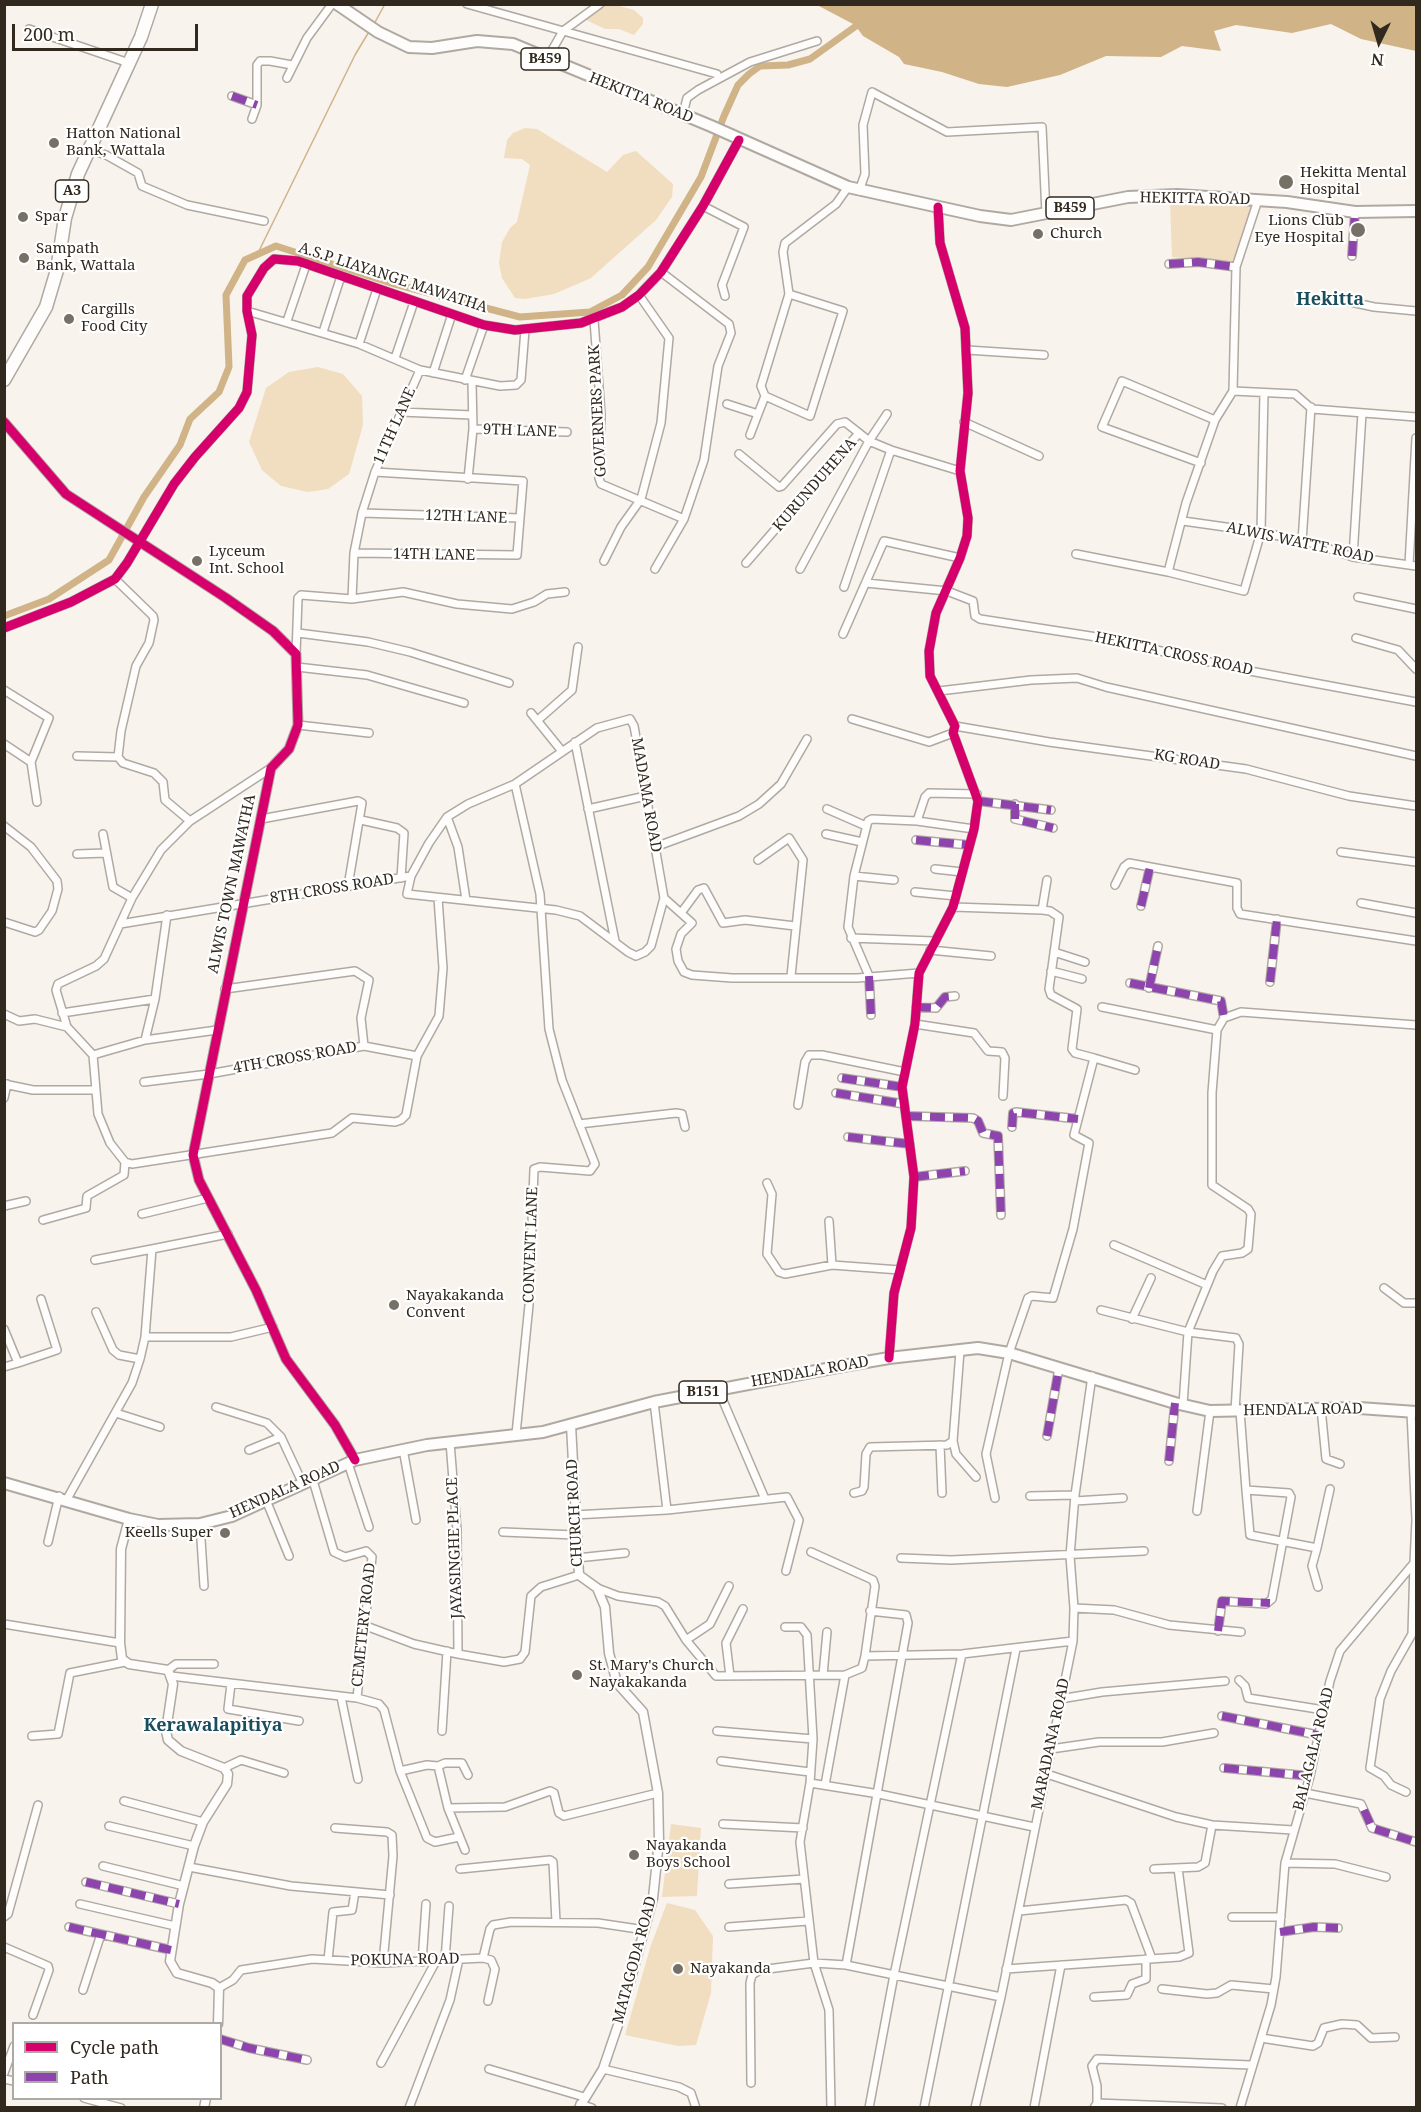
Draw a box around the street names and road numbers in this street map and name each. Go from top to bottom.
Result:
road number: B459 [521,48,569,70]
street label: HEKITTA ROAD [586,69,696,127]
road number: A3 [56,180,88,202]
street label: HEKITTA ROAD [1139,189,1251,209]
road number: B459 [1046,197,1094,219]
street label: A.S.P LIAYANGE MAWATHA [296,239,490,317]
street label: GOVERNERS PARK [586,344,610,478]
street label: 11TH LANE [370,385,420,467]
street label: 9TH LANE [483,421,557,441]
street label: KURUNDUHENA [769,435,861,535]
street label: 12TH LANE [424,507,508,527]
street label: ALWIS WATTE ROAD [1225,519,1375,567]
street label: 14TH LANE [393,545,475,565]
street label: HEKITTA CROSS ROAD [1093,628,1255,680]
street label: MADAMA ROAD [627,736,665,854]
street label: KG ROAD [1153,746,1221,774]
street label: ALWIS TOWN MAWATHA [204,793,260,975]
street label: 8TH CROSS ROAD [269,870,395,908]
street label: 4TH CROSS ROAD [232,1038,358,1078]
street label: CONVENT LANE [520,1186,542,1304]
street label: HENDALA ROAD [750,1353,870,1391]
road number: B151 [679,1381,727,1403]
street label: HENDALA ROAD [1243,1400,1363,1420]
street label: HENDALA ROAD [227,1457,343,1523]
street label: CHURCH ROAD [563,1458,587,1568]
street label: JAYASINGHE PLACE [444,1477,466,1619]
street label: CEMETERY ROAD [349,1562,379,1688]
street label: MARADANA ROAD [1028,1677,1074,1811]
street label: BALAGALA ROAD [1290,1685,1338,1813]
street label: MATAGODA ROAD [609,1894,661,2026]
street label: POKUNA ROAD [350,1950,460,1970]

